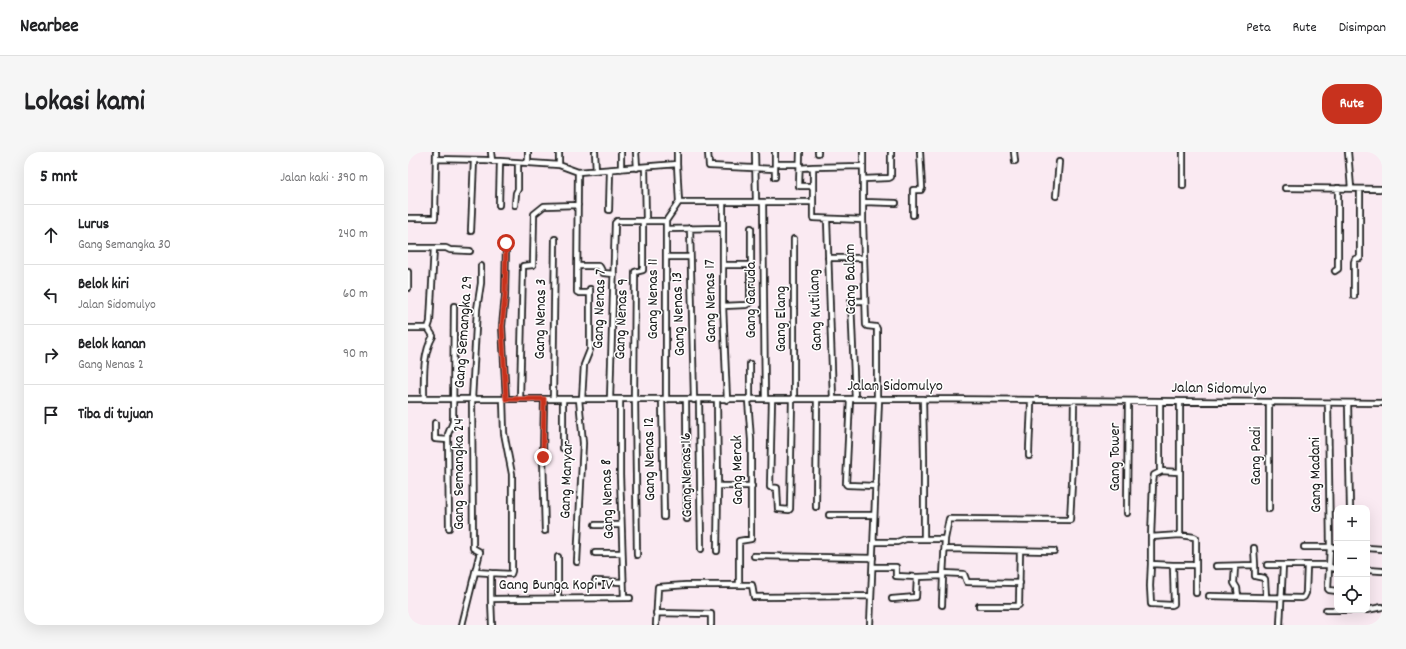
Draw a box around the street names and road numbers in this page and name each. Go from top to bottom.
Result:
street label: Gang Balam [839,243,863,315]
street label: Gang Nenas 11 [642,259,665,339]
street label: Gang Nenas 17 [699,259,723,343]
street label: Gang Garuda [740,261,763,339]
street label: Gang Kutilang [803,268,829,352]
street label: Gang Nenas 7 [587,269,613,349]
street label: Gang Nenas 13 [666,271,692,357]
street label: Gang Semangka 29 [449,275,479,389]
street label: Gang Nenas 3 [529,278,553,360]
street label: Gang Nenas 9 [609,278,635,360]
street label: Gang Elang [770,286,793,352]
street label: Jalan Sidomulyo [847,375,943,398]
street label: Jalan Sidomulyo [1171,377,1267,401]
street label: Gang Nenas 12 [638,417,662,501]
street label: Gang Semangka 24 [448,418,471,530]
street label: Gang Tower [1104,422,1127,492]
street label: Gang Padi [1245,427,1268,485]
street label: Gang Nenas 16 [675,432,699,518]
street label: Gang Merak [726,435,750,505]
street label: Gang Madani [1304,437,1328,513]
street label: Gang Manyar [554,441,580,519]
street label: Gang Nenas 8 [595,458,621,540]
street label: Gang Bunga Kopi IV [499,574,614,597]

